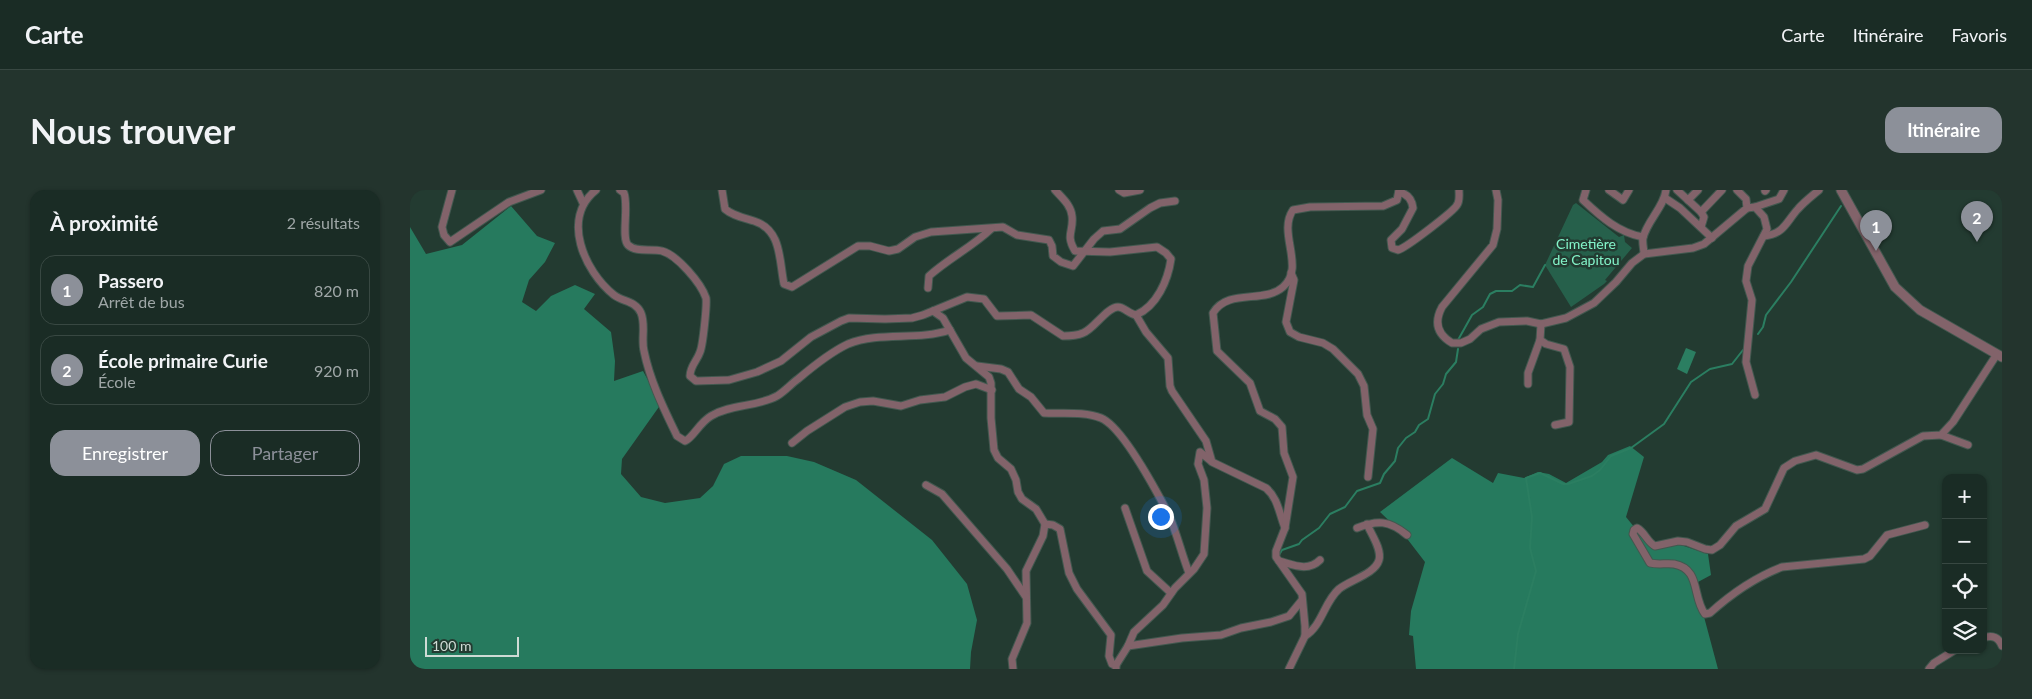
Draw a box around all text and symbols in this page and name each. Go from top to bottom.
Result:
text: Carte [25,20,84,49]
text: Carte [1781,24,1825,46]
text: Itinéraire [1853,24,1923,46]
text: Favoris [1951,24,2007,46]
button: Itinéraire [1885,107,2002,153]
text: Nous trouver [30,109,235,151]
pin: 2 [1961,201,1993,242]
text: À proximité [50,210,158,235]
pin: 1 [1860,210,1892,251]
text: 2 résultats [287,213,360,232]
park label: Cimetière de Capitou [1552,235,1620,268]
text: Passero [98,269,164,292]
text: 1 [62,281,72,300]
text: 820 m [314,281,359,300]
text: Arrêt de bus [98,292,185,311]
text: École primaire Curie [98,349,268,372]
text: 2 [62,361,72,380]
text: 920 m [314,361,359,380]
text: École [98,372,136,391]
button: Enregistrer [50,430,200,476]
button: Partager [210,430,360,476]
map controls [1942,474,1987,654]
button: + [1942,474,1987,519]
your location [1148,504,1174,530]
button: − [1942,519,1987,564]
button: locate [1942,564,1987,609]
button: layers [1942,609,1987,654]
scale bar [425,634,519,657]
text: 100 m [432,637,471,654]

